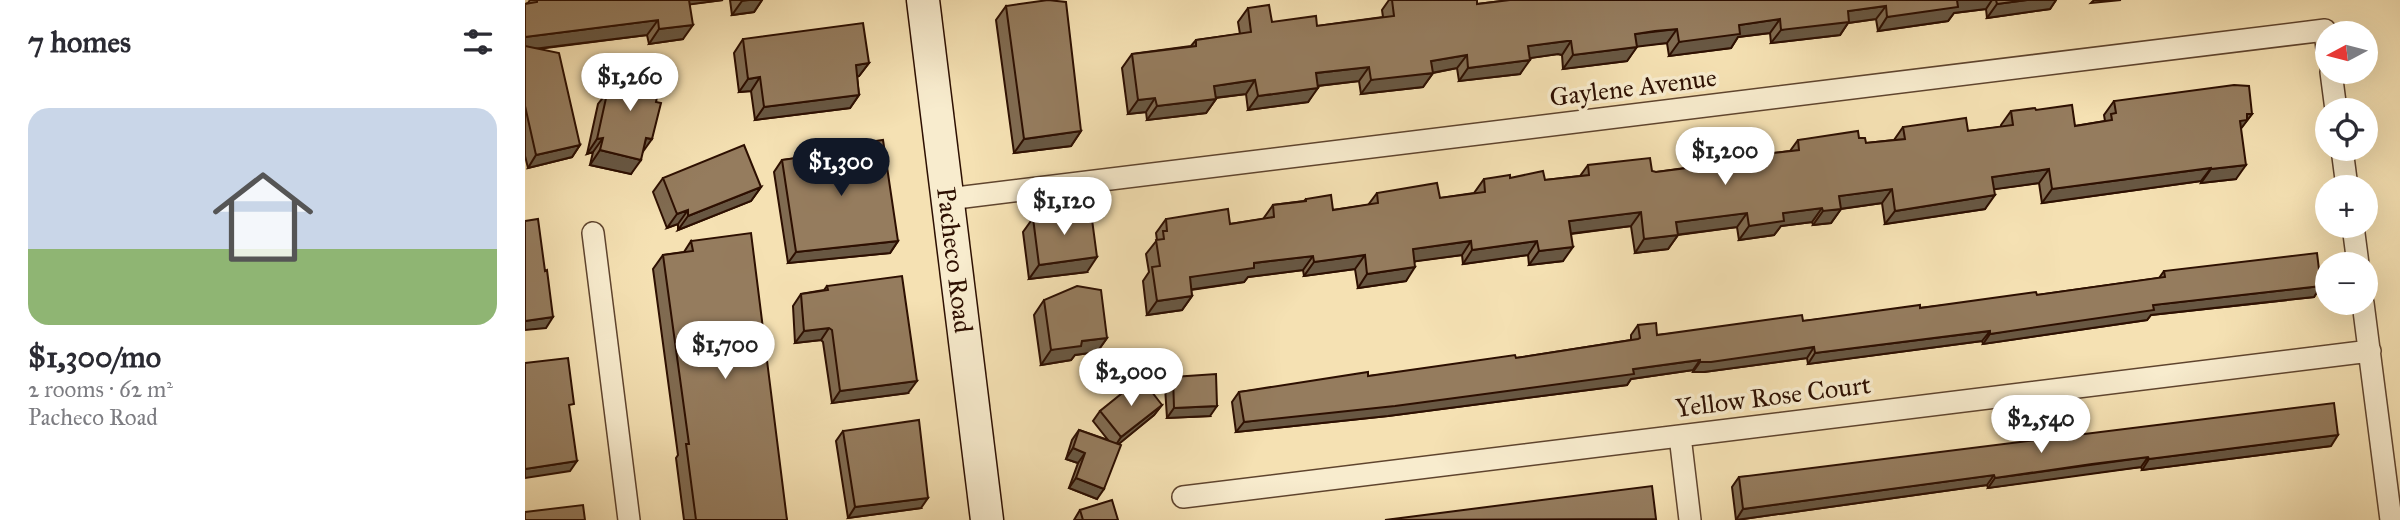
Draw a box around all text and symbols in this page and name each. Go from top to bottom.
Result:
north arrow [2315,21,2378,84]
map controls [2315,21,2378,315]
icon: filters [459,23,497,61]
text: 7 homes [28,24,131,60]
pin: $1,260 [573,54,687,113]
street label: Gaylene Avenue [1548,61,1719,113]
text: $1,260 [597,62,663,90]
button: locate [2315,98,2378,161]
pin: $1,200 [1668,128,1782,187]
text: $1,200 [1692,136,1758,164]
pin: $1,300 [784,138,898,198]
text: $1,300 [809,147,873,175]
icon: home [200,154,326,280]
button: + [2315,175,2378,238]
pin: $1,120 [1007,177,1121,237]
street label: Pacheco Road [930,185,980,335]
text: $1,120 [1033,186,1095,214]
button: − [2315,252,2378,315]
pin: $1,700 [668,322,782,381]
text: $1,700 [692,330,758,358]
text: $1,300/mo [28,339,161,375]
pin: $2,000 [1074,348,1188,408]
text: $2,000 [1095,357,1167,385]
street label: Yellow Rose Court [1674,368,1872,424]
text: 2 rooms · 62 m² [28,375,173,403]
pin: $2,540 [1984,396,2098,455]
text: Pacheco Road [28,403,158,431]
text: $2,540 [2007,404,2075,432]

